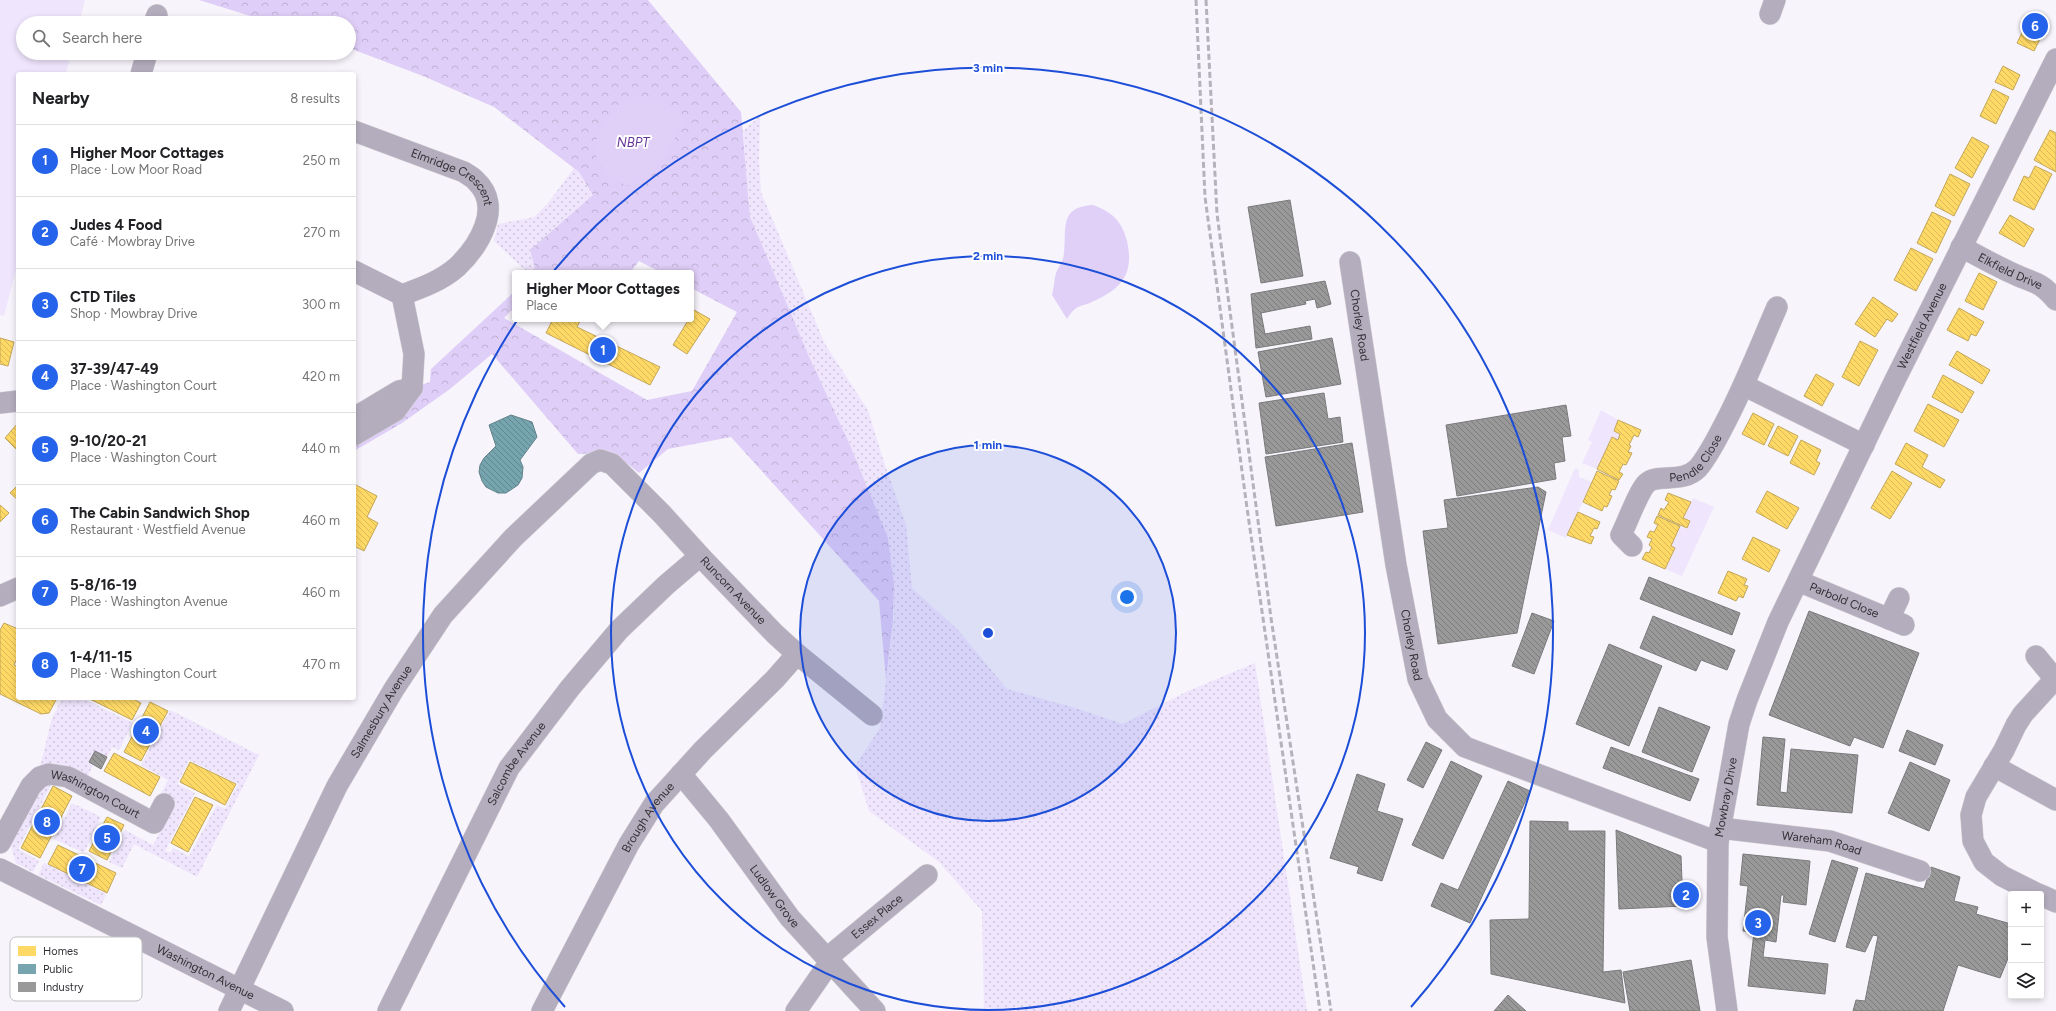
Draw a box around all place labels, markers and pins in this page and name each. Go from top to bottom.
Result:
pin: 6 [2022,11,2048,41]
pin: 1 [590,335,616,365]
centre of rings [981,626,995,640]
pin: 4 [133,716,159,746]
pin: 8 [34,807,60,837]
pin: 5 [94,823,120,853]
pin: 7 [69,854,95,884]
pin: 2 [1673,880,1699,910]
pin: 3 [1745,908,1771,938]

